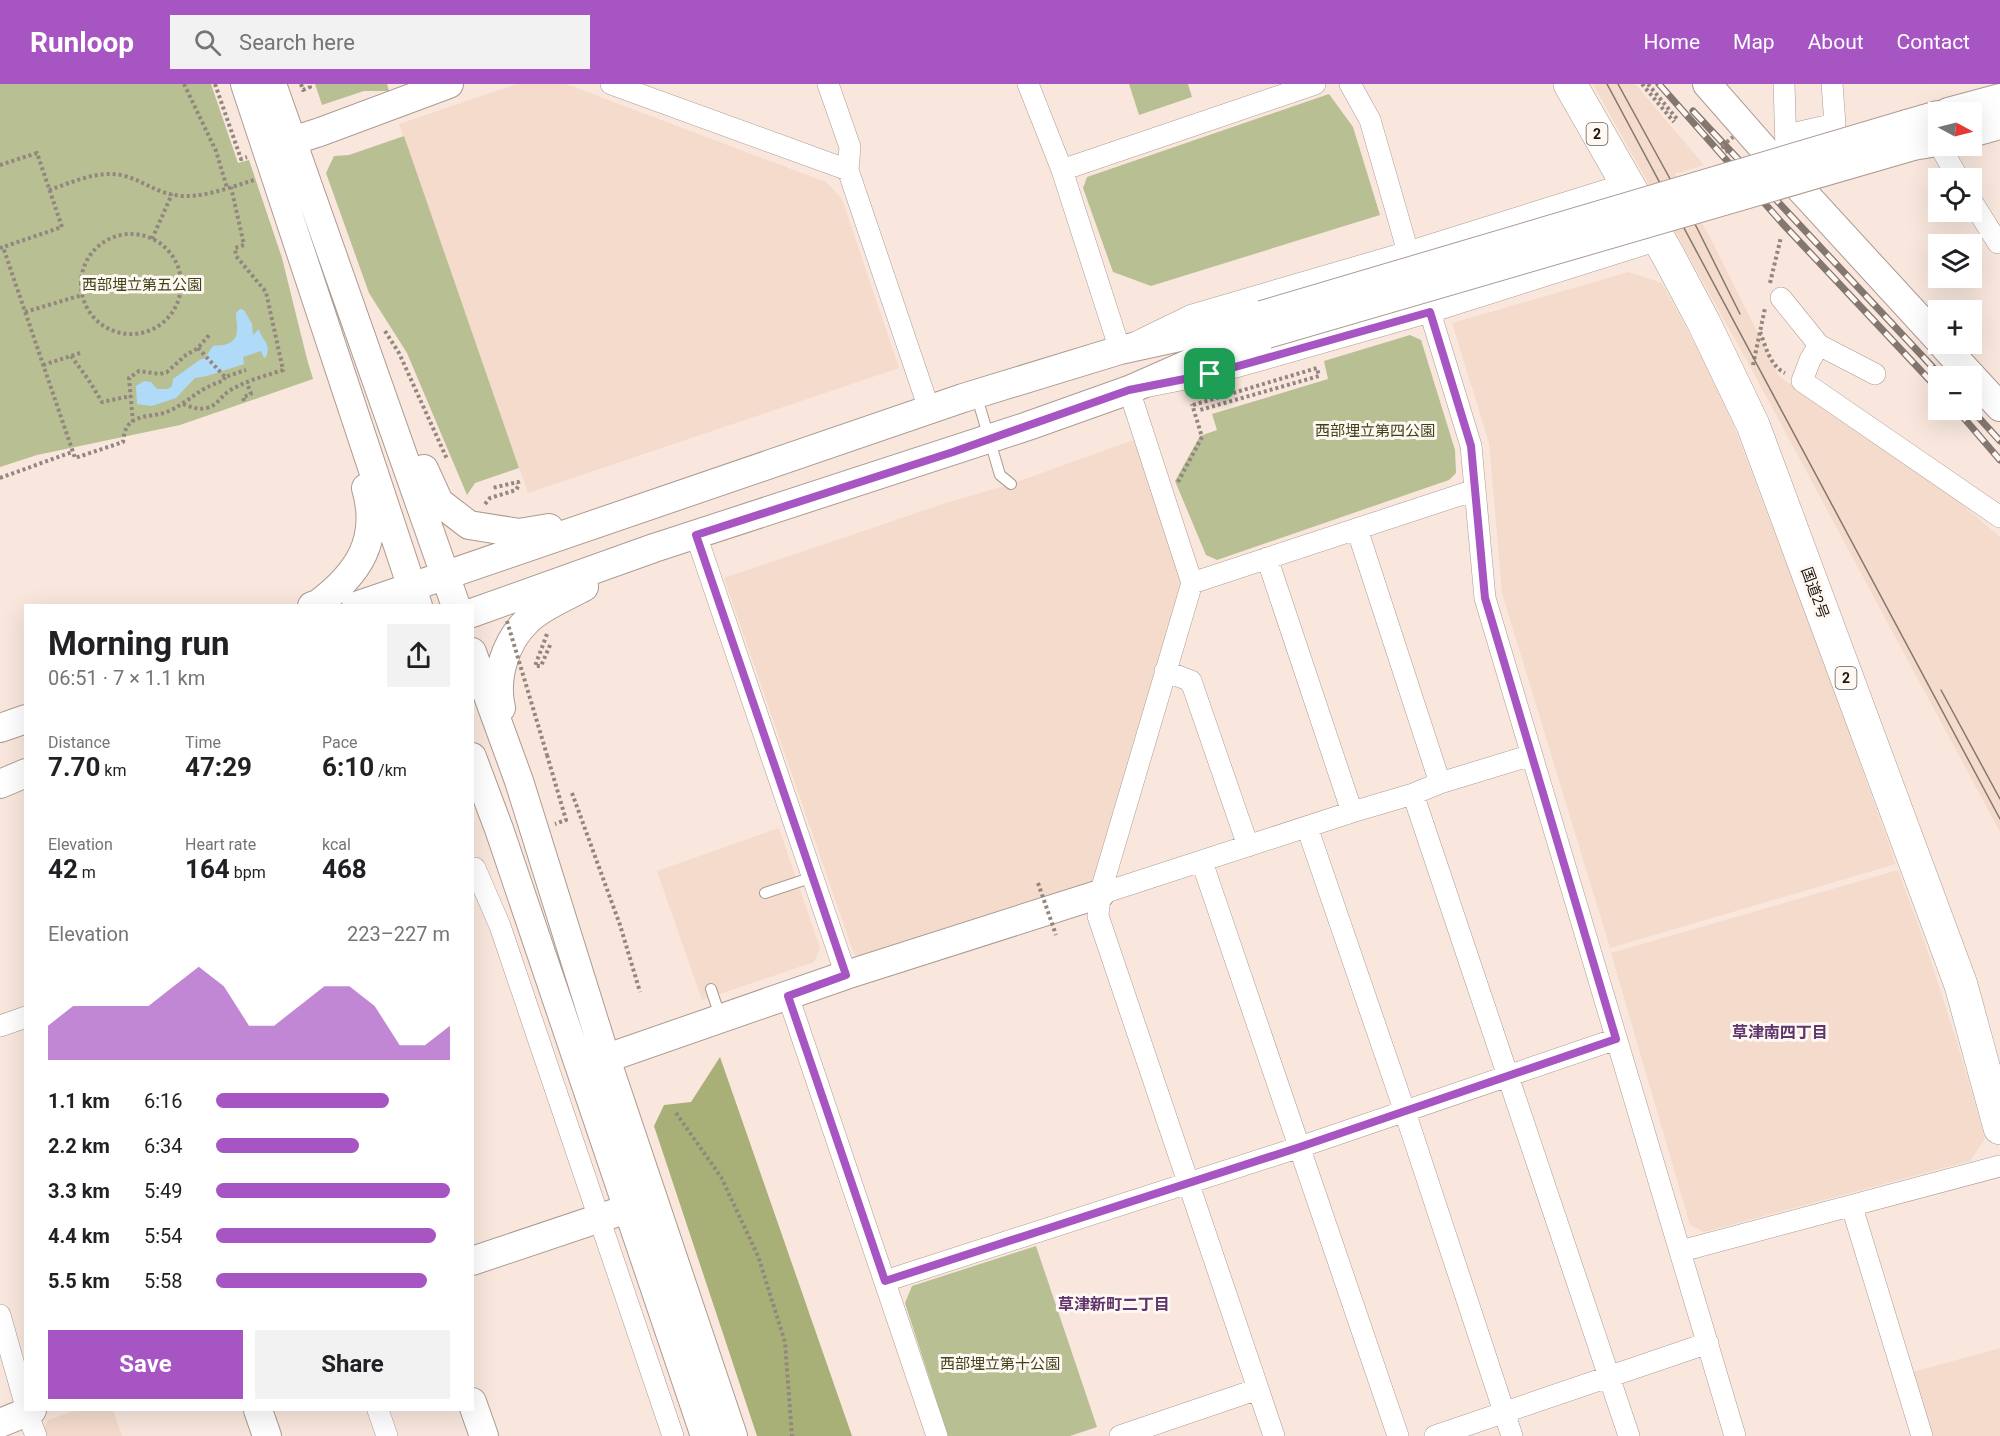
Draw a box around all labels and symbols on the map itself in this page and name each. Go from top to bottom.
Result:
north arrow [1928,102,1982,156]
road number: 2 [1586,123,1608,145]
park label: 西部埋立第五公園 [82,276,202,294]
pin [1184,348,1235,399]
park label: 西部埋立第四公園 [1315,422,1435,440]
street label: 国道2号 [1797,565,1833,621]
road number: 2 [1836,667,1856,689]
district label: 草津南四丁目 [1732,1023,1828,1042]
district label: 草津新町二丁目 [1058,1295,1170,1314]
park label: 西部埋立第十公園 [940,1355,1060,1373]

